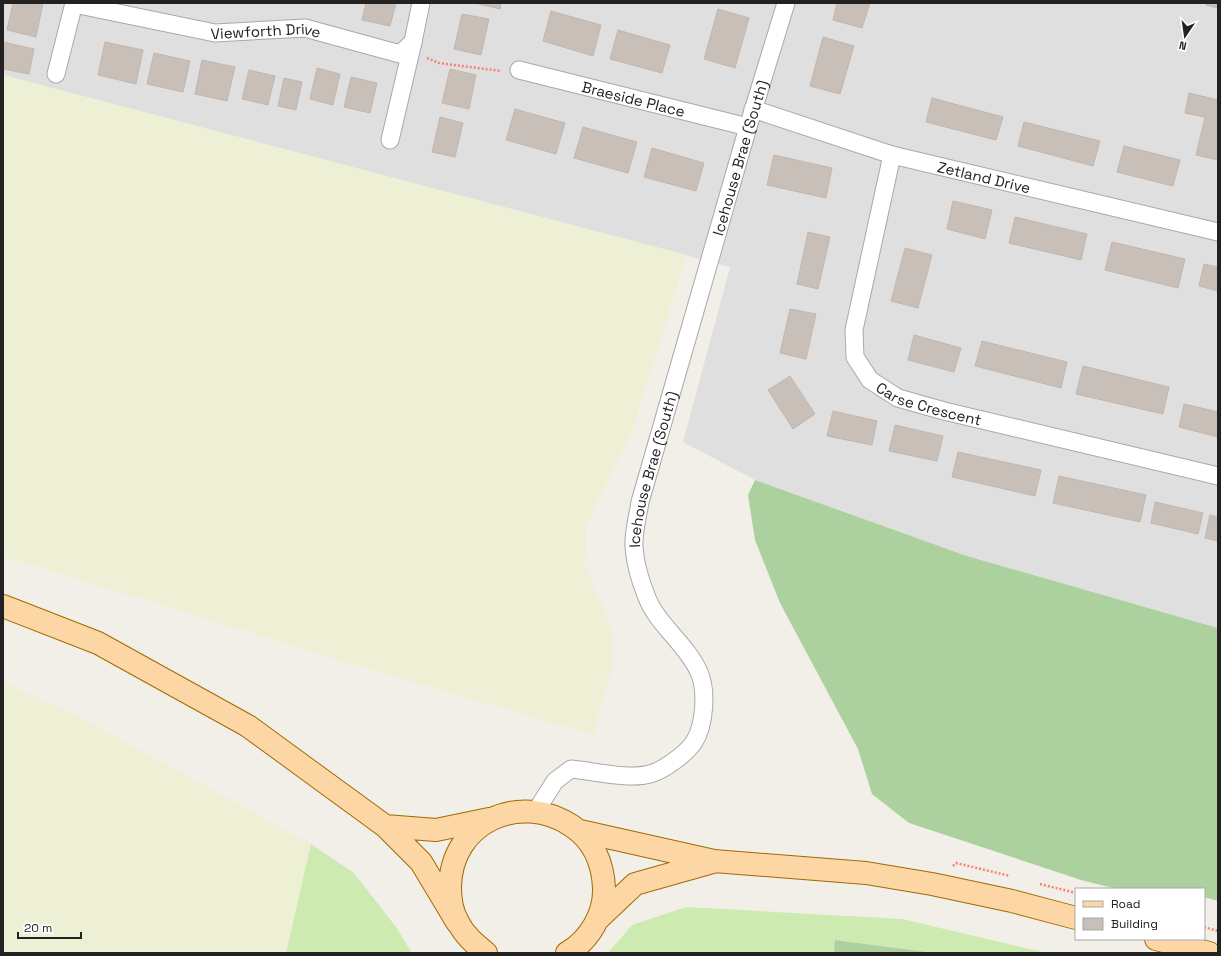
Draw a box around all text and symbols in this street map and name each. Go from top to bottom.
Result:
north arrow [1165,16,1205,56]
street label: Viewforth Drive [210,19,323,43]
text: N [1178,38,1188,53]
street label: Braeside Place [580,77,687,121]
street label: Icehouse Brae (South) [708,77,772,238]
street label: Zetland Drive [936,157,1033,197]
street label: Carse Crescent [873,377,984,429]
street label: Icehouse Brae (South) [624,389,682,548]
legend [1075,888,1205,940]
text: Road [1111,896,1140,912]
scale bar [18,914,81,940]
text: Building [1111,916,1158,932]
text: 20 m [24,920,52,936]

